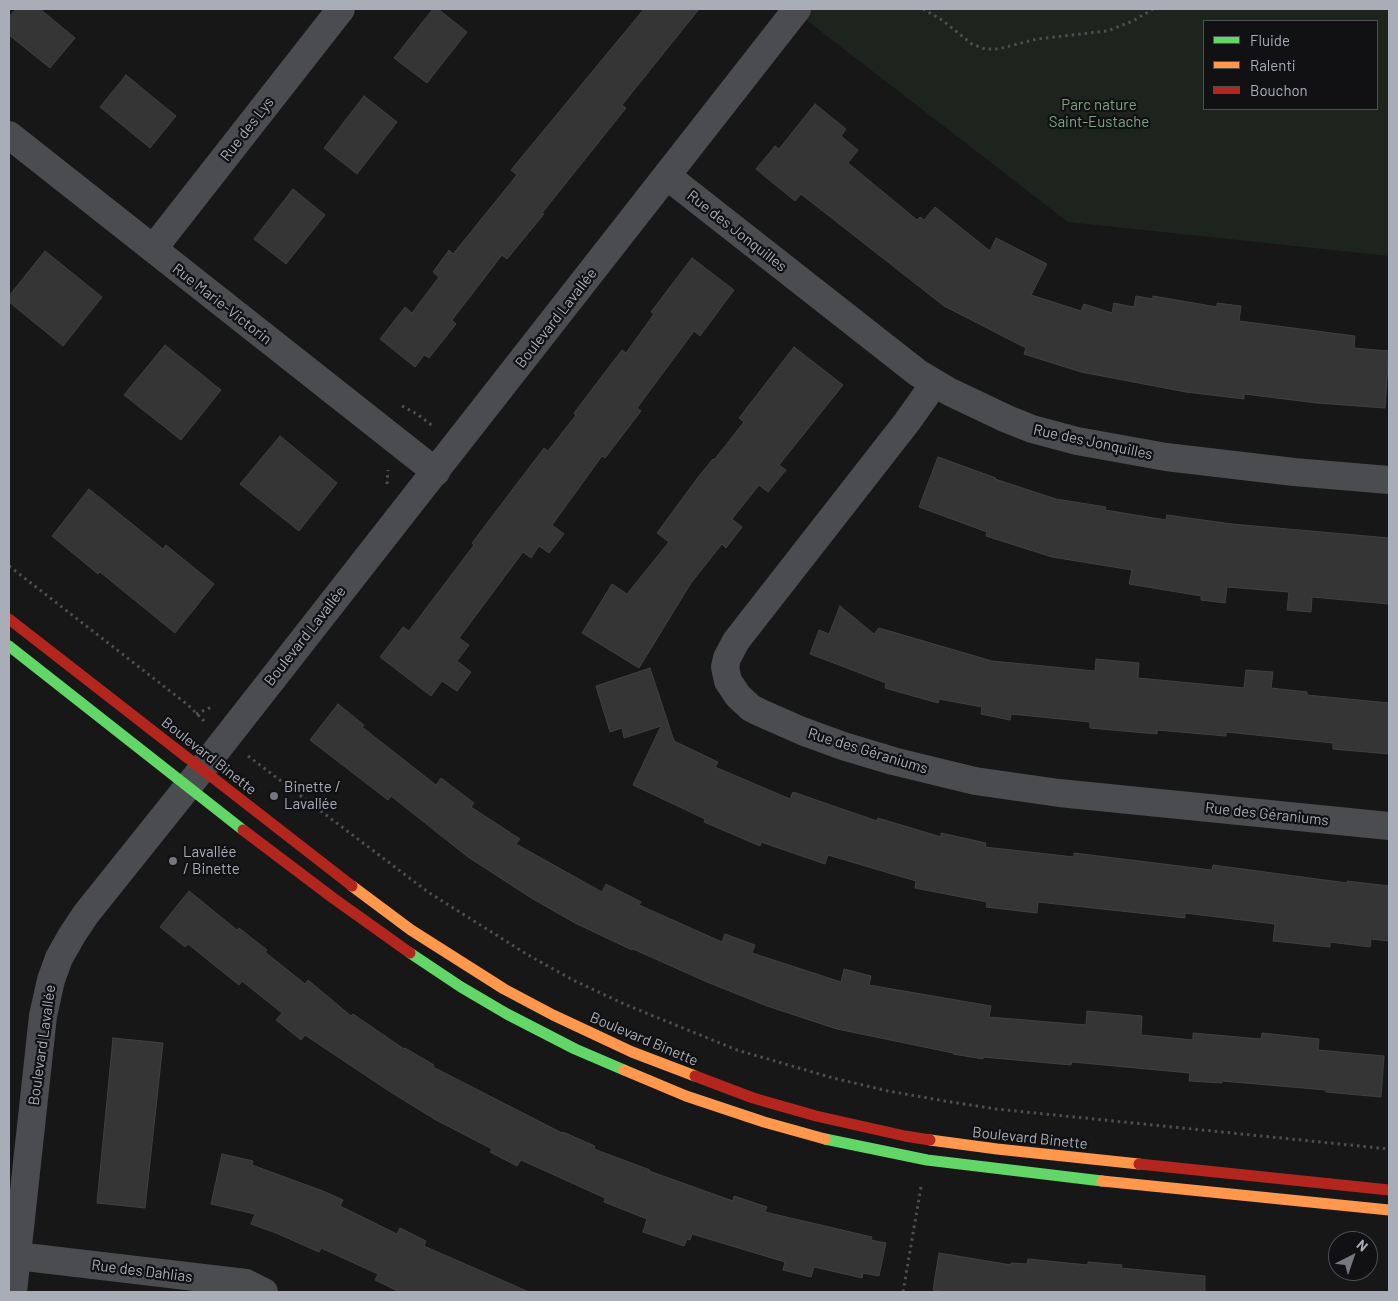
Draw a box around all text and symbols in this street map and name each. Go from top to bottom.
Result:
legend [1203,20,1378,110]
text: Fluide [1250,31,1290,49]
text: Ralenti [1250,56,1296,74]
text: Bouchon [1250,81,1308,99]
street label: Rue des Lys [216,93,278,165]
park label: Parc nature Saint-Eustache [1049,96,1149,131]
street label: Rue des Jonquilles [684,187,790,275]
street label: Rue Marie-Victorin [169,260,275,348]
street label: Boulevard Lavallée [511,265,601,371]
street label: Rue des Jonquilles [1032,421,1154,463]
street label: Boulevard Lavallée [260,583,350,689]
street label: Boulevard Binette [158,713,260,799]
street label: Rue des Géraniums [806,724,930,778]
place label: Binette / Lavallée [284,778,341,813]
marker: Binette / Lavallée [268,790,280,802]
street label: Rue des Géraniums [1204,799,1330,829]
place label: Lavallée / Binette [183,843,240,878]
marker: Lavallée / Binette [167,855,179,867]
street label: Boulevard Lavallée [25,983,59,1107]
street label: Boulevard Binette [587,1008,701,1070]
street label: Boulevard Binette [971,1123,1089,1153]
north arrow [1328,1231,1378,1281]
text: N [1353,1236,1372,1255]
street label: Rue des Dahlias [90,1256,194,1286]

